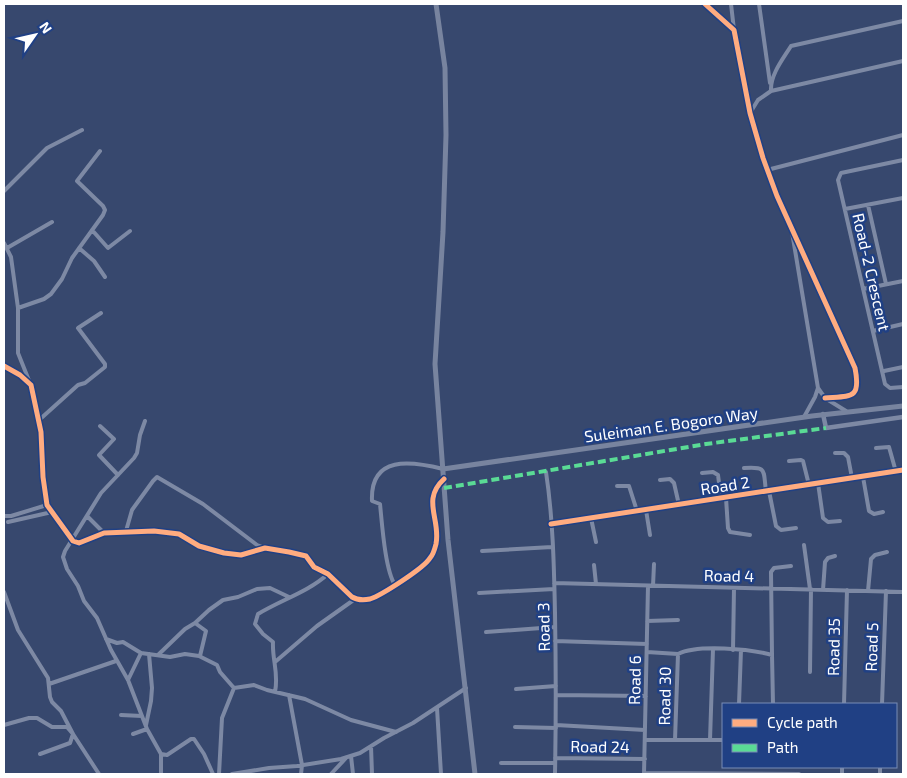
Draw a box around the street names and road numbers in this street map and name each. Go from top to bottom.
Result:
street label: Road-2 Crescent [849,211,895,333]
street label: Suleiman E. Bogoro Way [583,402,760,446]
street label: Road 2 [699,472,751,498]
street label: Road 4 [704,565,754,585]
street label: Road 3 [533,602,553,652]
street label: Road 35 [823,618,843,676]
street label: Road 5 [861,622,881,672]
street label: Road 6 [624,655,644,705]
street label: Road 30 [654,666,674,726]
street label: Road 24 [570,736,630,756]

